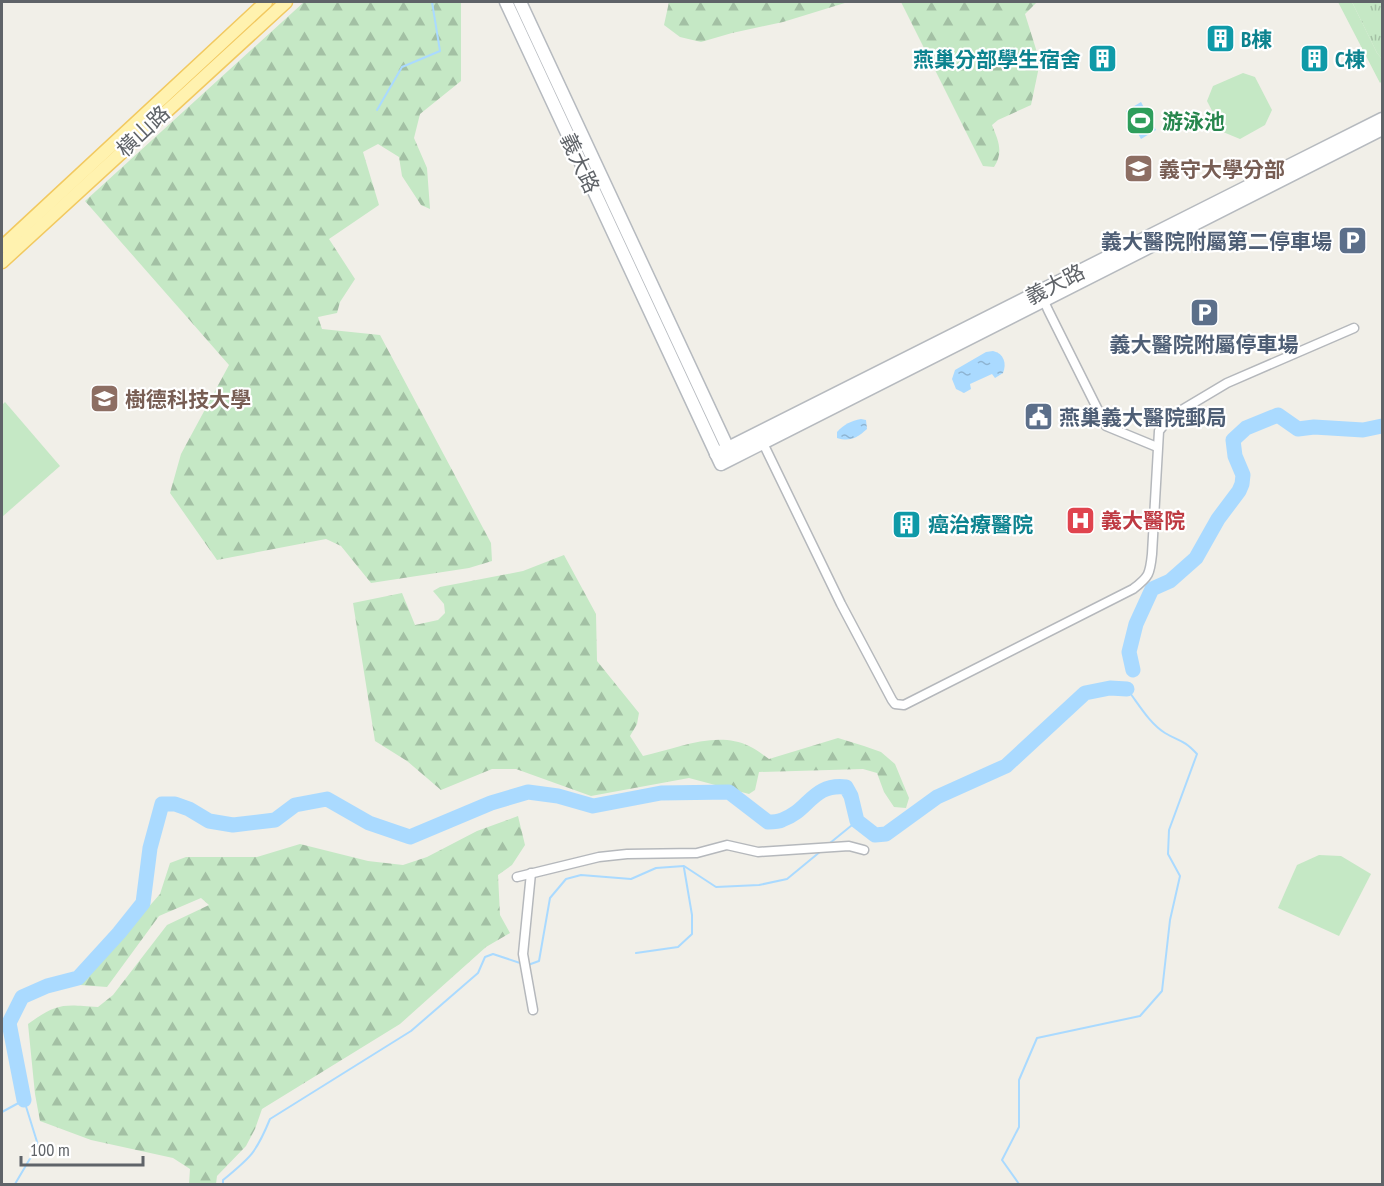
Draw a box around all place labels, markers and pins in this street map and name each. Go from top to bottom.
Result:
building icon: B棟 [1204,23,1236,55]
place label: B棟 [1241,26,1272,53]
building icon: 燕巢分部學生宿舍 [1086,43,1118,75]
building icon: C棟 [1298,43,1330,75]
place label: 燕巢分部學生宿舍 [913,46,1081,73]
place label: C棟 [1335,46,1366,73]
sports icon: 游泳池 [1125,105,1157,137]
place label: 游泳池 [1162,108,1225,135]
school or university icon: 義守大學分部 [1122,153,1154,185]
place label: 義守大學分部 [1159,156,1285,183]
parking icon: 義大醫院附屬第二停車場 [1337,225,1369,257]
place label: 義大醫院附屬第二停車場 [1101,228,1332,255]
parking icon: 義大醫院附屬停車場 [1188,297,1220,329]
place label: 義大醫院附屬停車場 [1110,331,1299,358]
school or university icon: 樹德科技大學 [88,383,120,415]
place label: 樹德科技大學 [125,386,251,413]
public building icon: 燕巢義大醫院郵局 [1022,401,1054,433]
place label: 燕巢義大醫院郵局 [1059,404,1227,431]
hospital icon: 義大醫院 [1064,504,1096,536]
place label: 義大醫院 [1101,507,1185,534]
building icon: 癌治療醫院 [891,508,923,540]
place label: 癌治療醫院 [928,511,1033,538]

